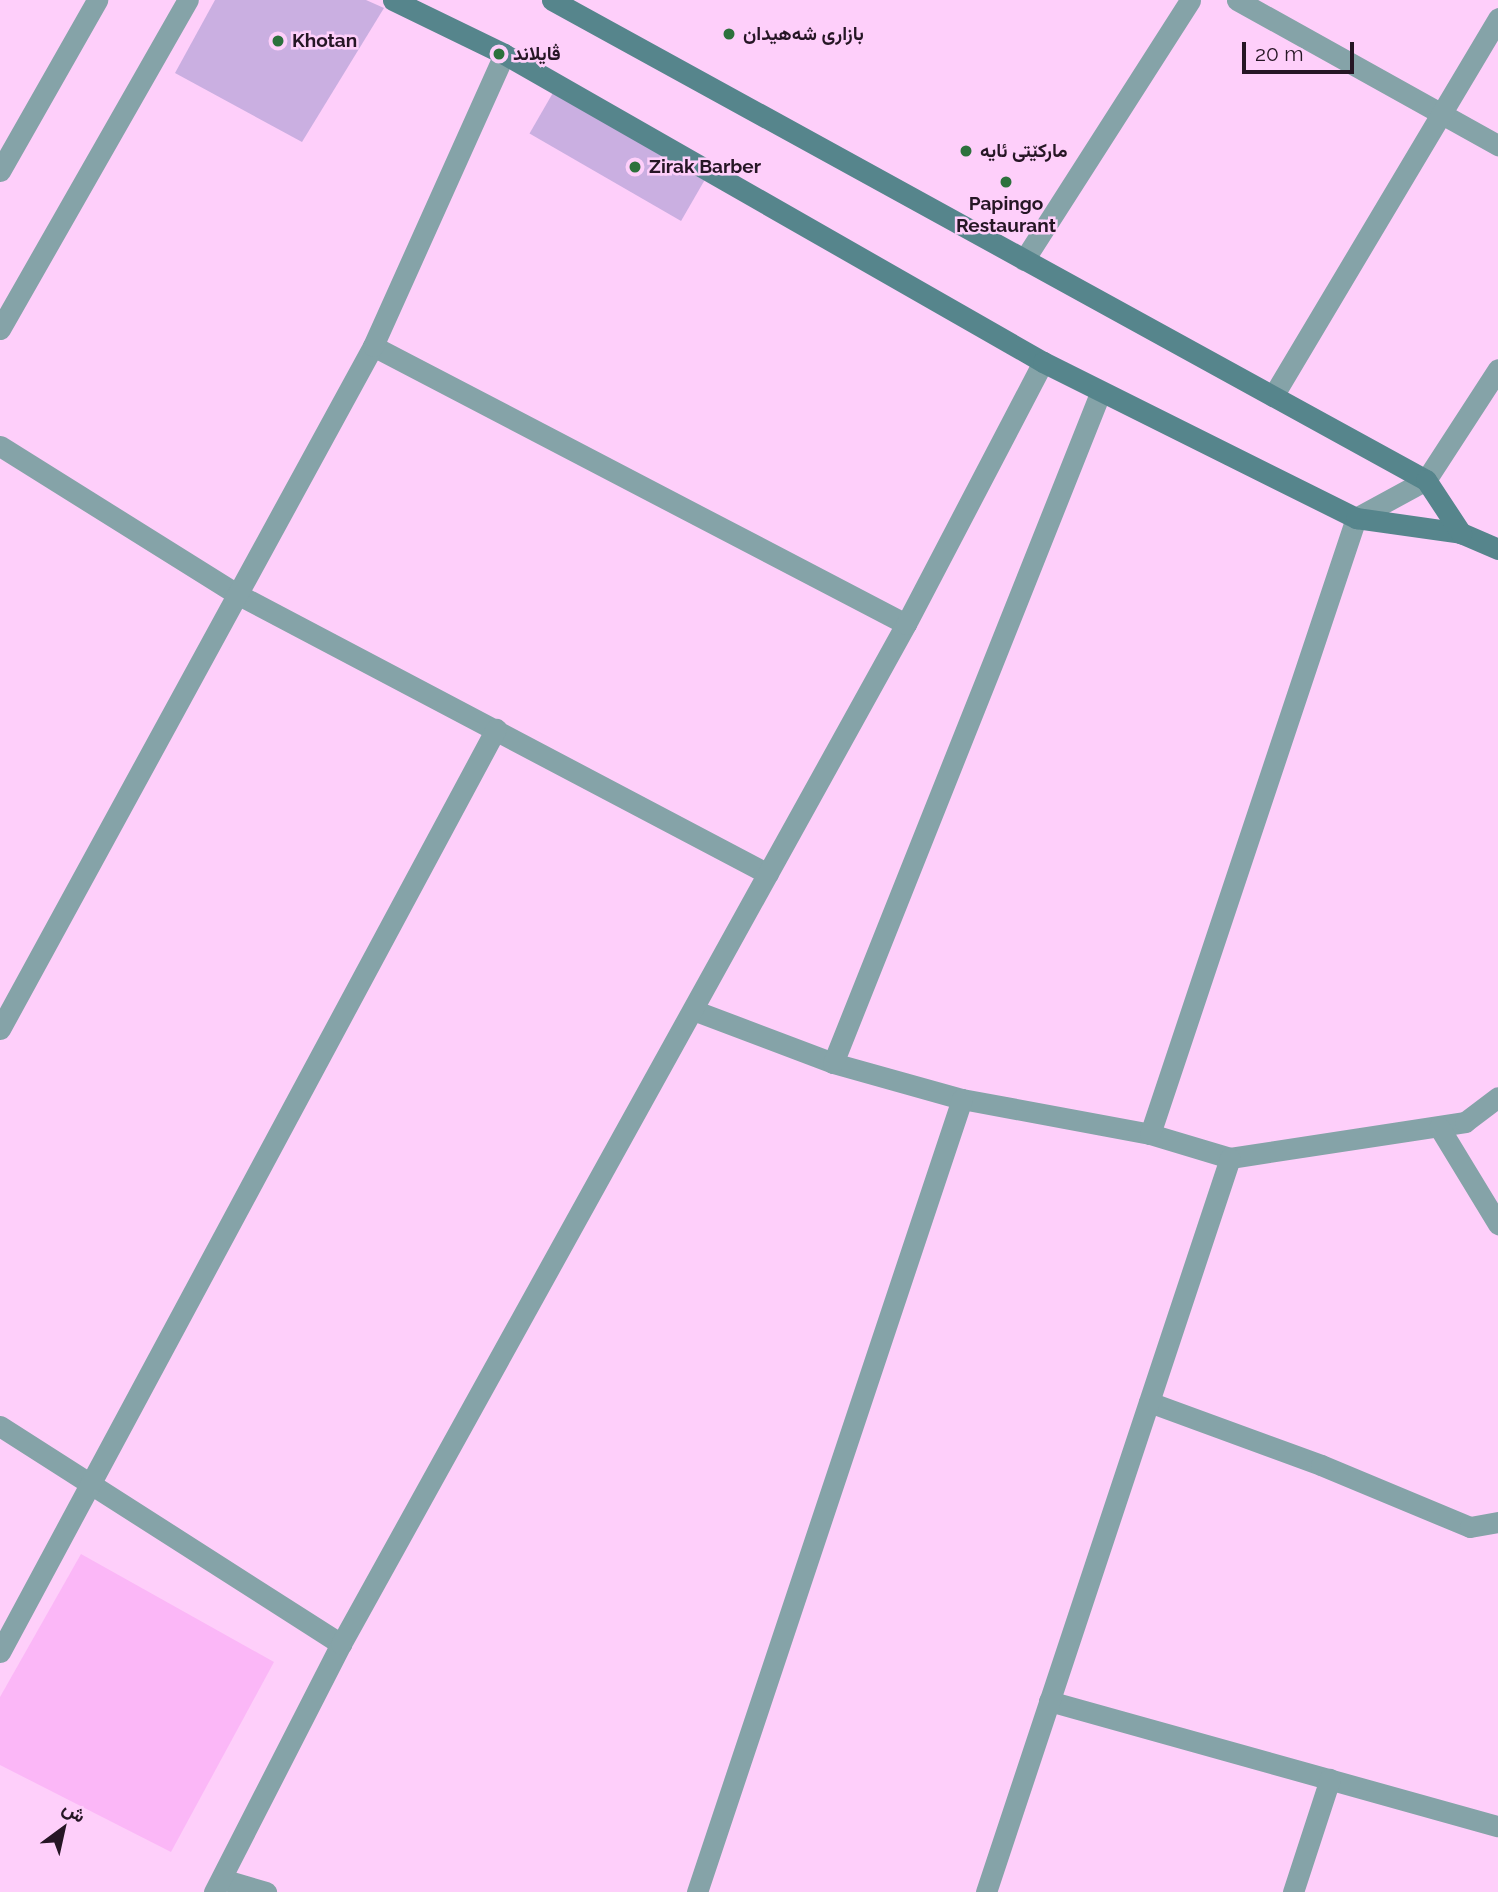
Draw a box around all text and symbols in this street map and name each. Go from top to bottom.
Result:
place label: بازاری شەهیدان [743,23,864,45]
marker: بازاری شەهیدان [721,26,737,42]
scale bar [1246,28,1358,72]
place label: Khotan [292,30,357,52]
marker: Khotan [270,33,286,49]
text: 20 m [1255,41,1303,66]
place label: ڤایلاند [513,43,561,65]
marker: ڤایلاند [491,46,507,62]
place label: مارکێتی ئایە [980,140,1067,162]
marker: مارکێتی ئایە [958,143,974,159]
place label: Zirak Barber [649,156,761,178]
marker: Zirak Barber [627,159,643,175]
marker: Papingo Restaurant [998,174,1014,190]
place label: Papingo Restaurant [956,193,1056,237]
north arrow [28,1794,98,1864]
text: ش [59,1796,90,1827]

